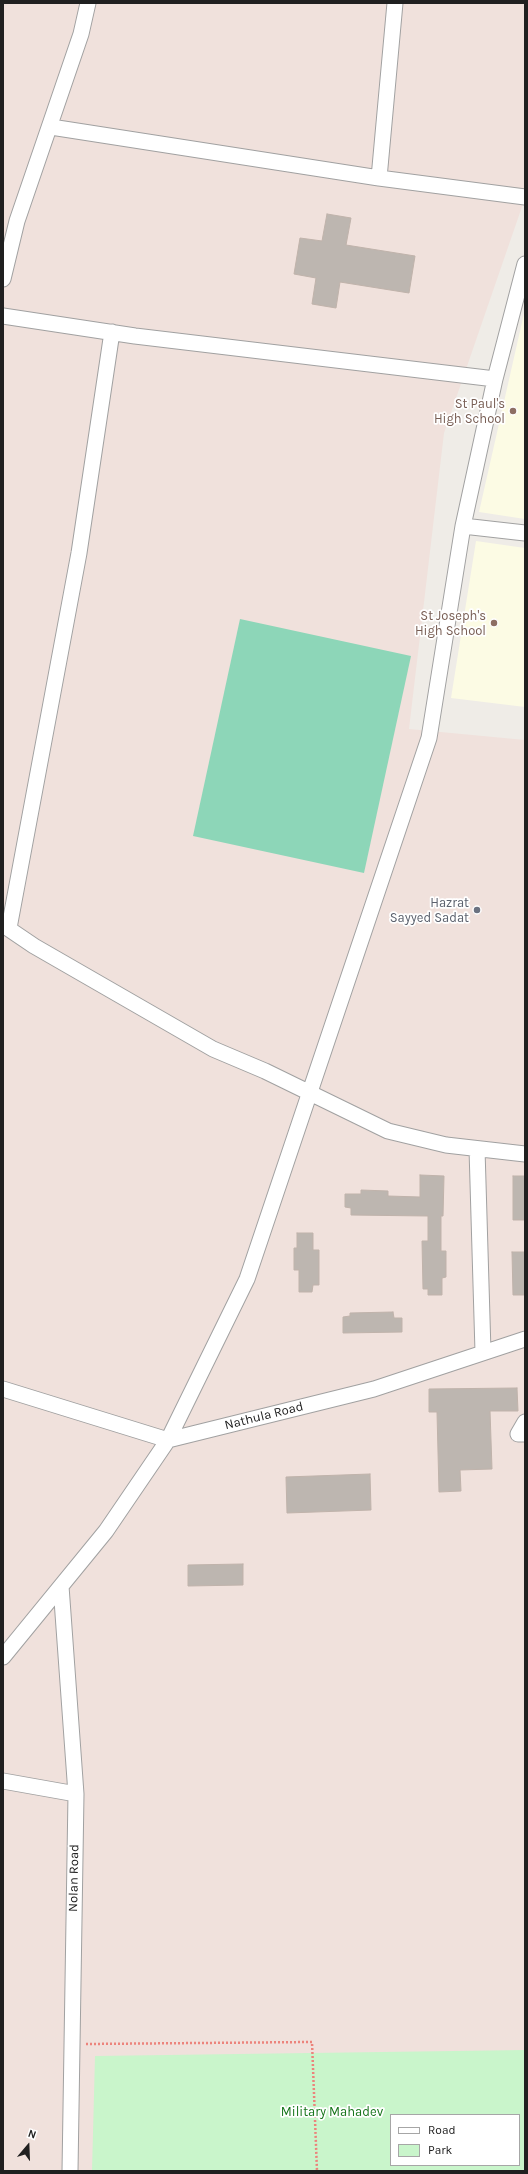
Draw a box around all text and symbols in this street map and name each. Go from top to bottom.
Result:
place label: St Paul's High School [434,396,505,427]
marker: St Paul's High School [508,406,518,416]
place label: St Joseph's High School [415,608,486,639]
marker: St Joseph's High School [489,618,499,628]
place label: Hazrat Sayyed Sadat [390,895,469,926]
marker: Hazrat Sayyed Sadat [472,905,482,915]
street label: Nathula Road [223,1399,305,1433]
street label: Nolan Road [66,1844,82,1912]
park label: Military Mahadev [281,2104,383,2120]
legend [390,2114,520,2166]
text: Road [428,2123,456,2137]
north arrow [8,2126,48,2166]
text: N [26,2127,38,2142]
text: Park [428,2143,452,2157]

